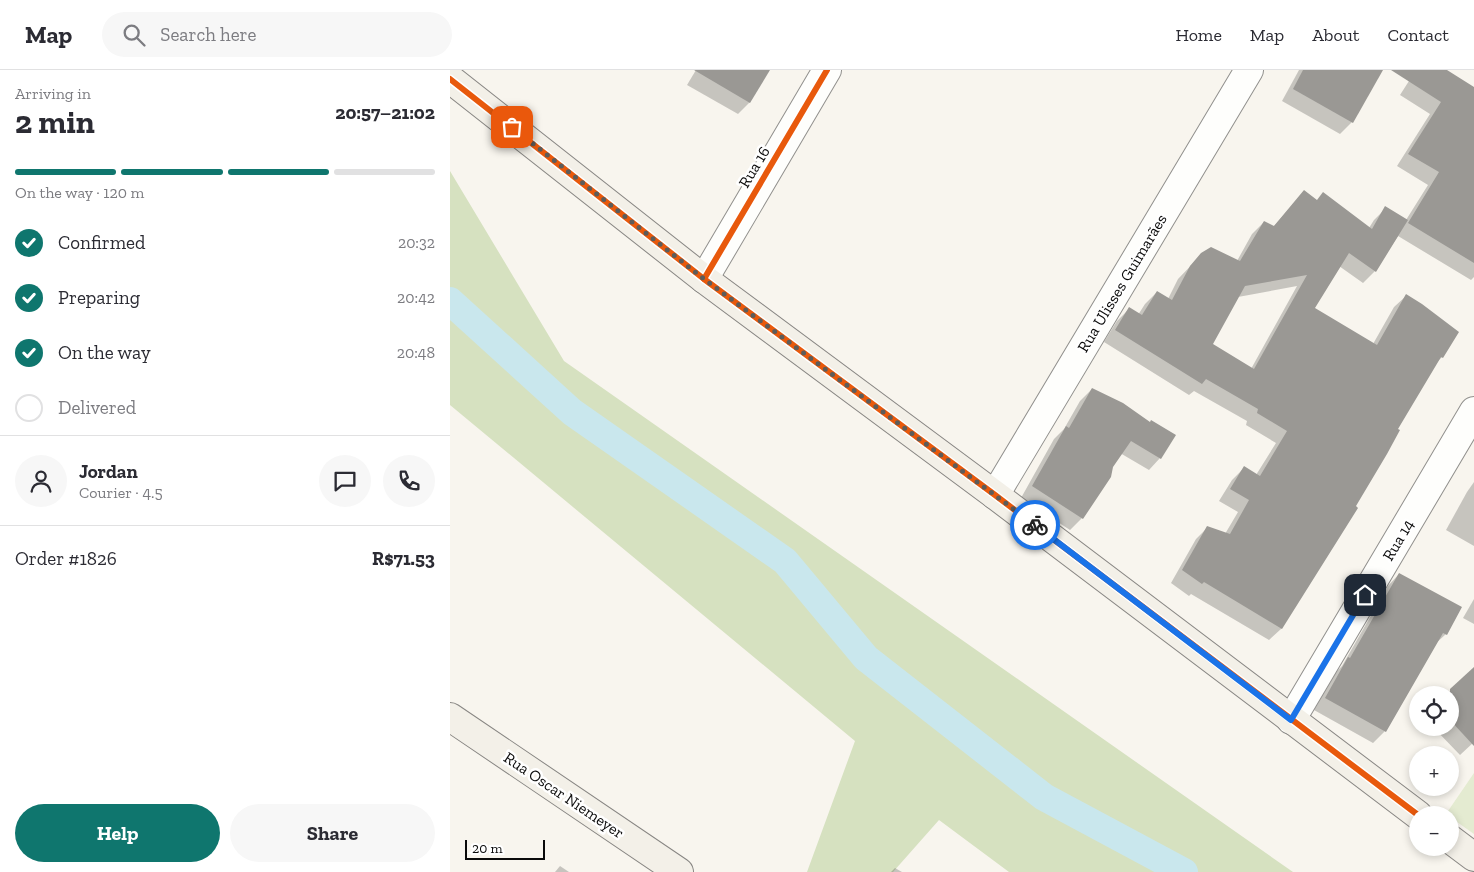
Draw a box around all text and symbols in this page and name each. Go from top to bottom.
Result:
search box [102,12,452,57]
text: Map [25,20,72,49]
icon: search [120,21,148,49]
text: Search here [160,23,257,46]
text: Home [1175,24,1222,46]
text: Map [1250,24,1284,46]
text: About [1312,24,1359,46]
text: Contact [1387,24,1449,46]
text: Arriving in [15,84,91,103]
text: 20:57–21:02 [335,101,435,124]
text: 2 min [15,103,95,141]
pin [491,106,533,148]
icon: bag [498,113,526,141]
street label: Rua 16 [734,143,774,191]
text: On the way · 120 m [15,183,144,202]
street label: Rua Ulisses Guimarães [1073,211,1171,355]
icon: check [15,229,43,257]
text: Confirmed [58,231,145,254]
text: 20:32 [398,233,435,252]
icon: check [15,284,43,312]
text: Preparing [58,286,140,309]
text: 20:42 [397,288,435,307]
icon: check [15,339,43,367]
text: On the way [58,341,151,364]
text: 20:48 [397,343,435,362]
text: Delivered [58,396,136,419]
button: person [15,455,67,507]
button: chat [319,455,371,507]
button: phone [383,455,435,507]
text: Jordan [79,460,138,483]
text: Courier · 4.5 [79,483,163,502]
courier [1010,500,1060,550]
icon: bike [1021,511,1049,539]
street label: Rua 14 [1378,516,1418,564]
text: Order #1826 [15,547,117,570]
text: R$71.53 [372,547,435,570]
pin [1344,574,1386,616]
icon: home [1351,581,1379,609]
map controls [1409,686,1459,856]
button: locate [1409,686,1459,736]
button: + [1409,746,1459,796]
street label: Rua Oscar Niemeyer [500,748,628,842]
button: Help [15,804,220,862]
button: Share [230,804,435,862]
button: − [1409,806,1459,856]
scale bar [465,837,545,860]
text: 20 m [472,840,503,857]

